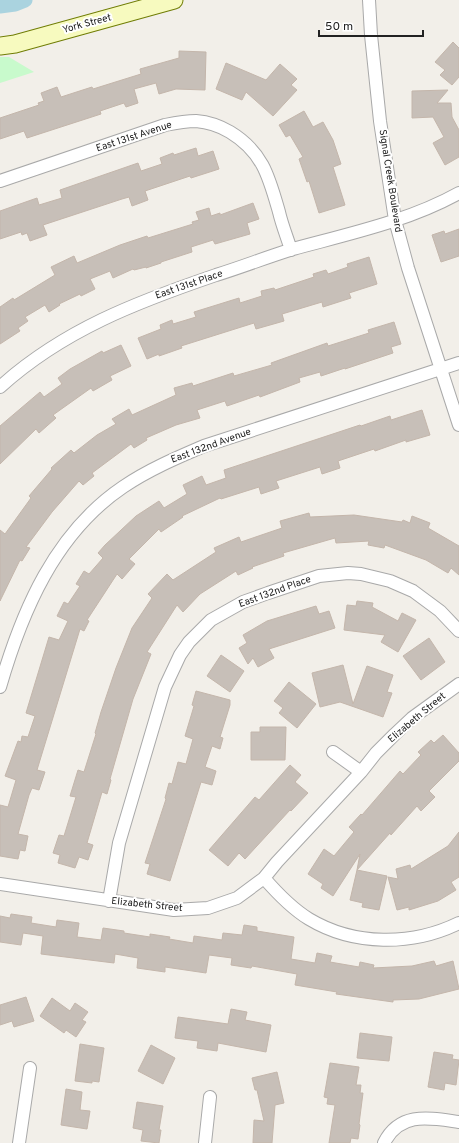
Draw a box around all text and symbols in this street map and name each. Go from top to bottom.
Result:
street label: York Street [61,11,113,37]
scale bar [319,12,423,38]
text: 50 m [325,19,353,35]
street label: East 131st Avenue [94,119,174,155]
street label: Signal Creek Boulevard [375,129,405,233]
street label: East 131st Place [153,267,225,303]
street label: East 132nd Avenue [169,425,253,467]
street label: East 132nd Place [237,573,313,611]
street label: Elizabeth Street [385,690,449,746]
street label: Elizabeth Street [111,895,184,915]

